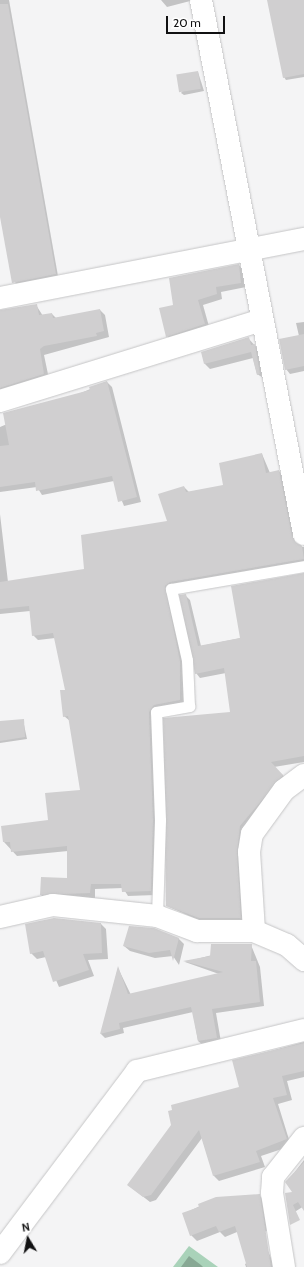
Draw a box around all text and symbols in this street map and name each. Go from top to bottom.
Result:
scale bar [168,8,227,34]
text: 20 m [173,15,201,30]
north arrow [8,1219,48,1259]
text: N [21,1220,31,1235]

